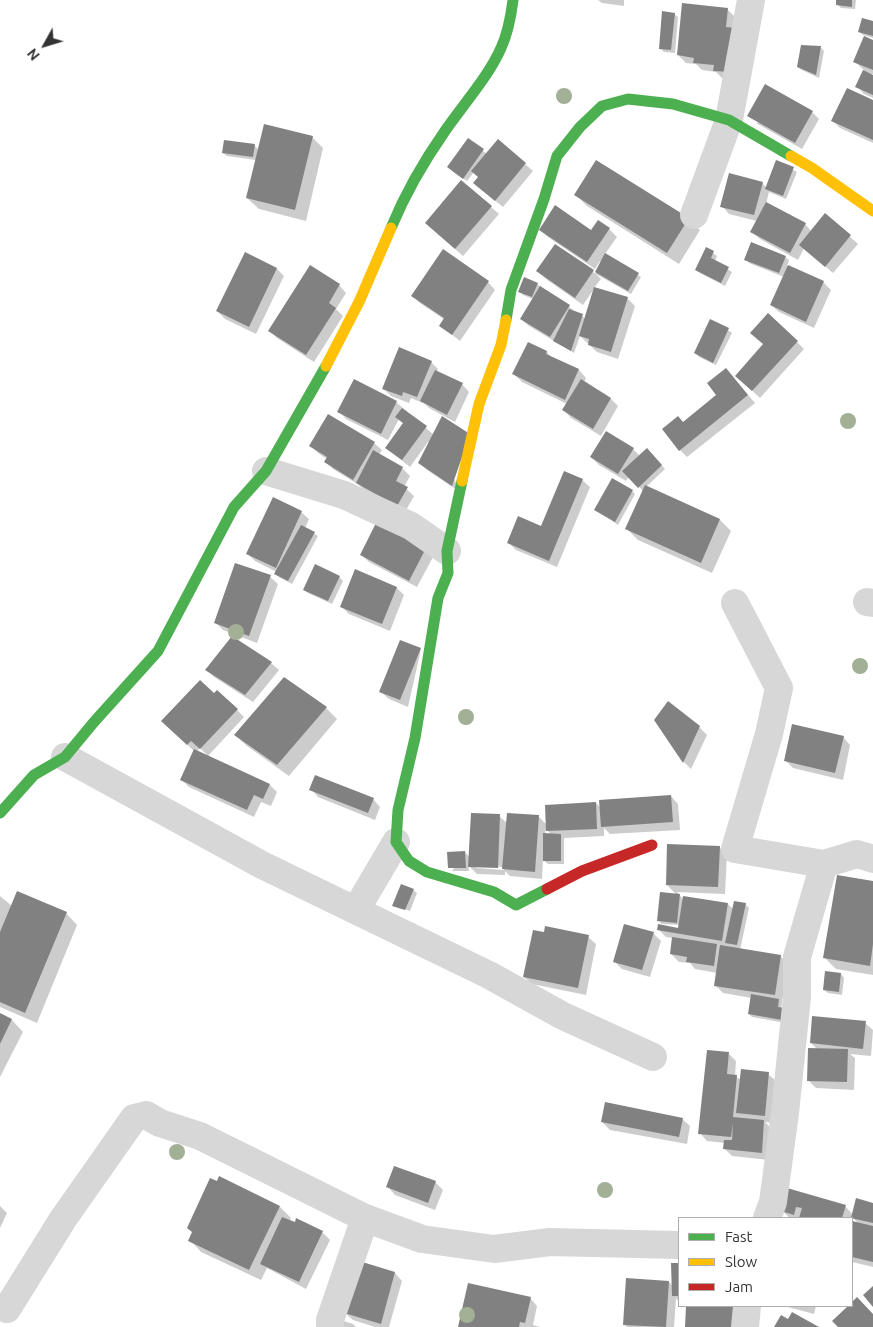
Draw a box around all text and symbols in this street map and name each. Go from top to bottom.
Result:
north arrow [20,20,70,70]
text: N [24,45,43,64]
legend [678,1217,853,1307]
text: Fast [725,1228,752,1245]
text: Slow [725,1253,757,1270]
text: Jam [725,1278,753,1295]

